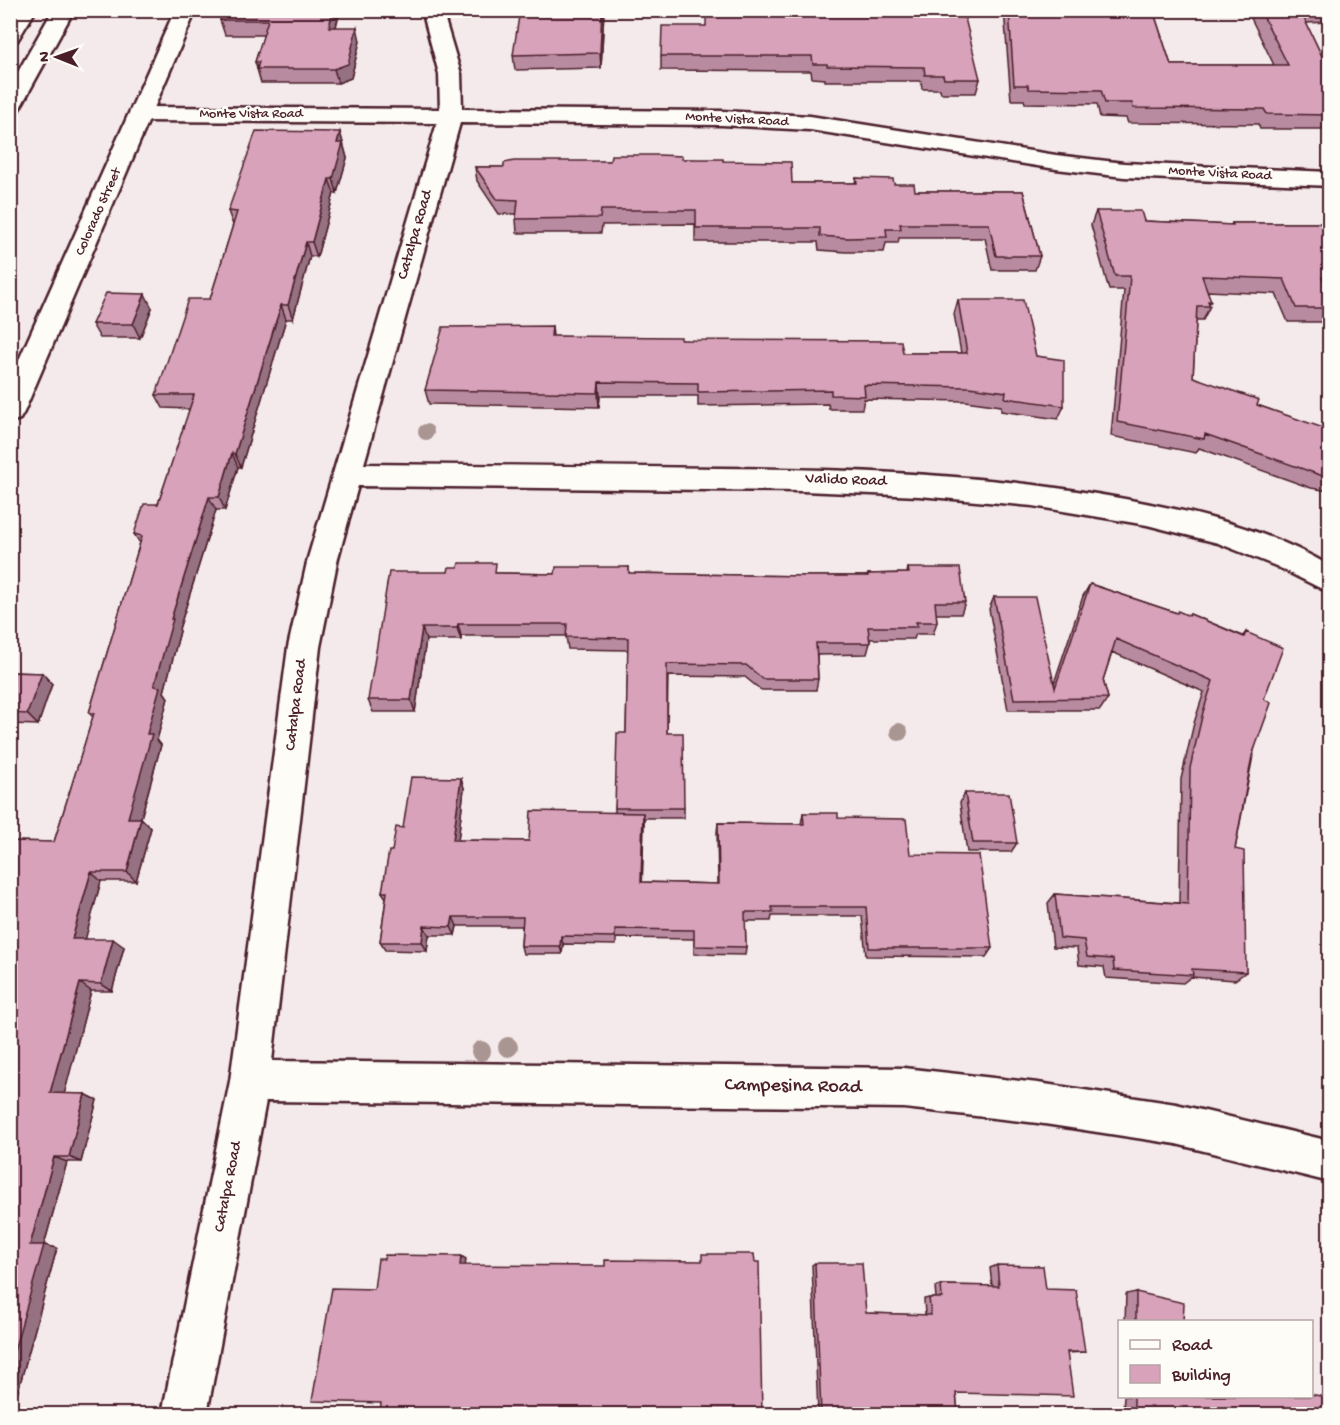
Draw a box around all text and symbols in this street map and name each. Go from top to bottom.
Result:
north arrow [27,27,87,87]
text: N [36,51,55,62]
street label: Monte Vista Road [199,106,304,123]
street label: Monte Vista Road [685,109,791,131]
street label: Monte Vista Road [1168,163,1274,185]
street label: Colorado Street [72,164,126,258]
street label: Catalpa Road [394,187,438,282]
street label: Valido Road [804,470,889,492]
street label: Catalpa Road [282,657,312,752]
street label: Campesina Road [724,1074,864,1100]
street label: Catalpa Road [211,1138,247,1234]
legend [1118,1320,1313,1398]
text: Road [1172,1336,1213,1357]
text: Building [1171,1366,1231,1387]

